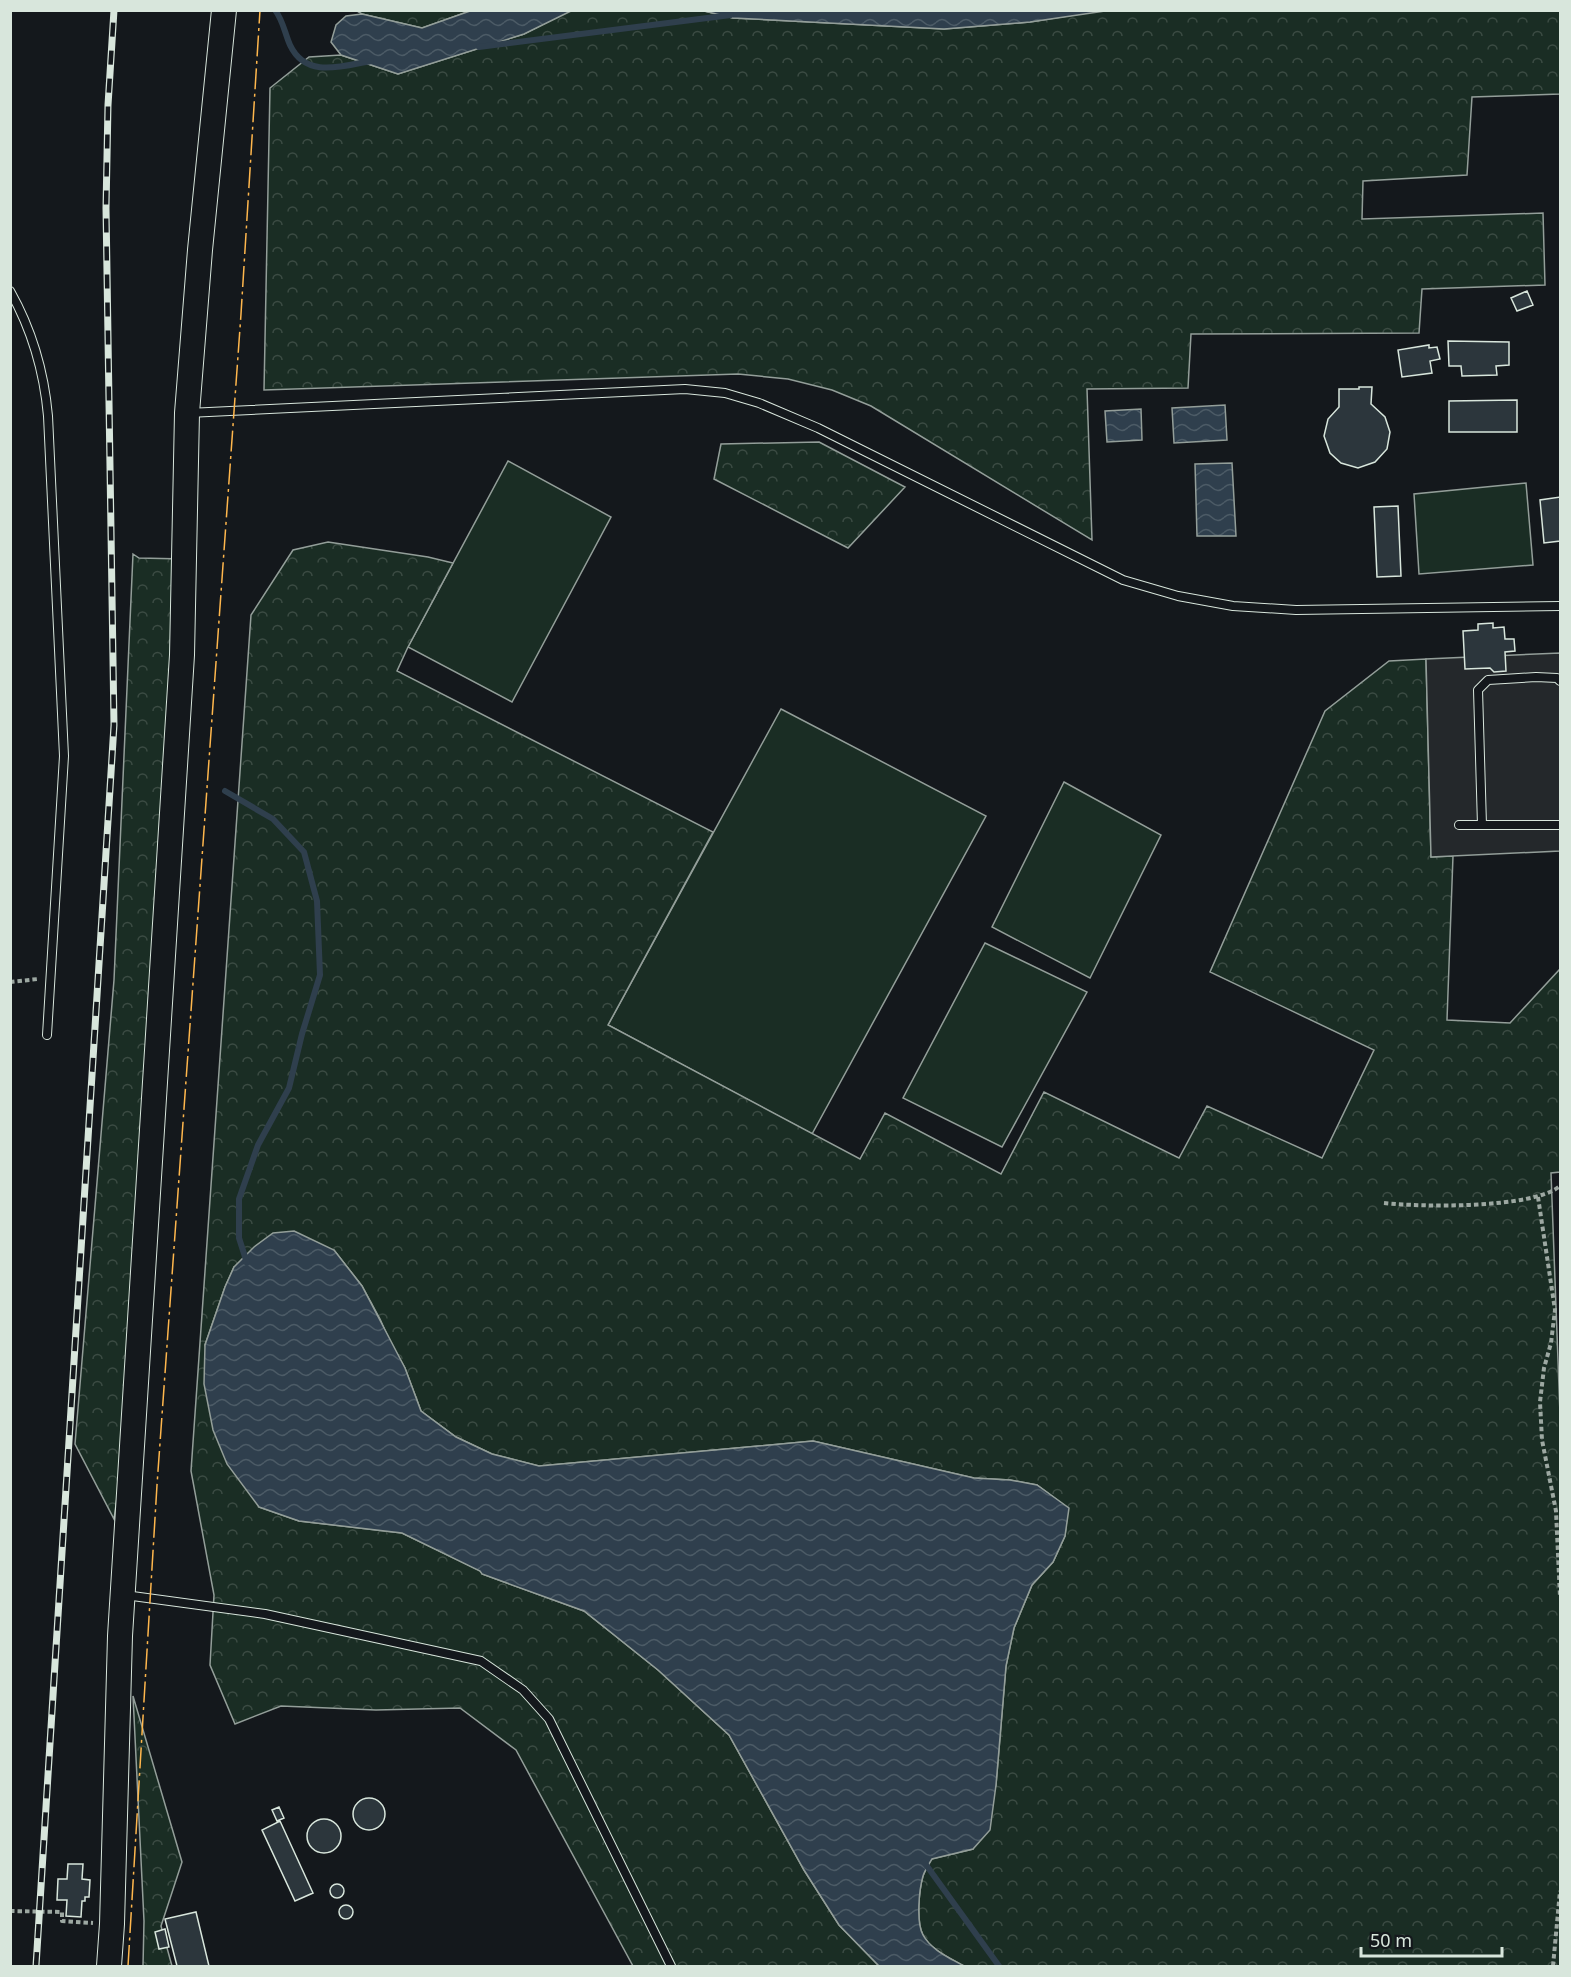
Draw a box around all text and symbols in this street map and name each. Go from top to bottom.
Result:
scale bar [1361,1920,1502,1958]
text: 50 m [1370,1928,1412,1952]

